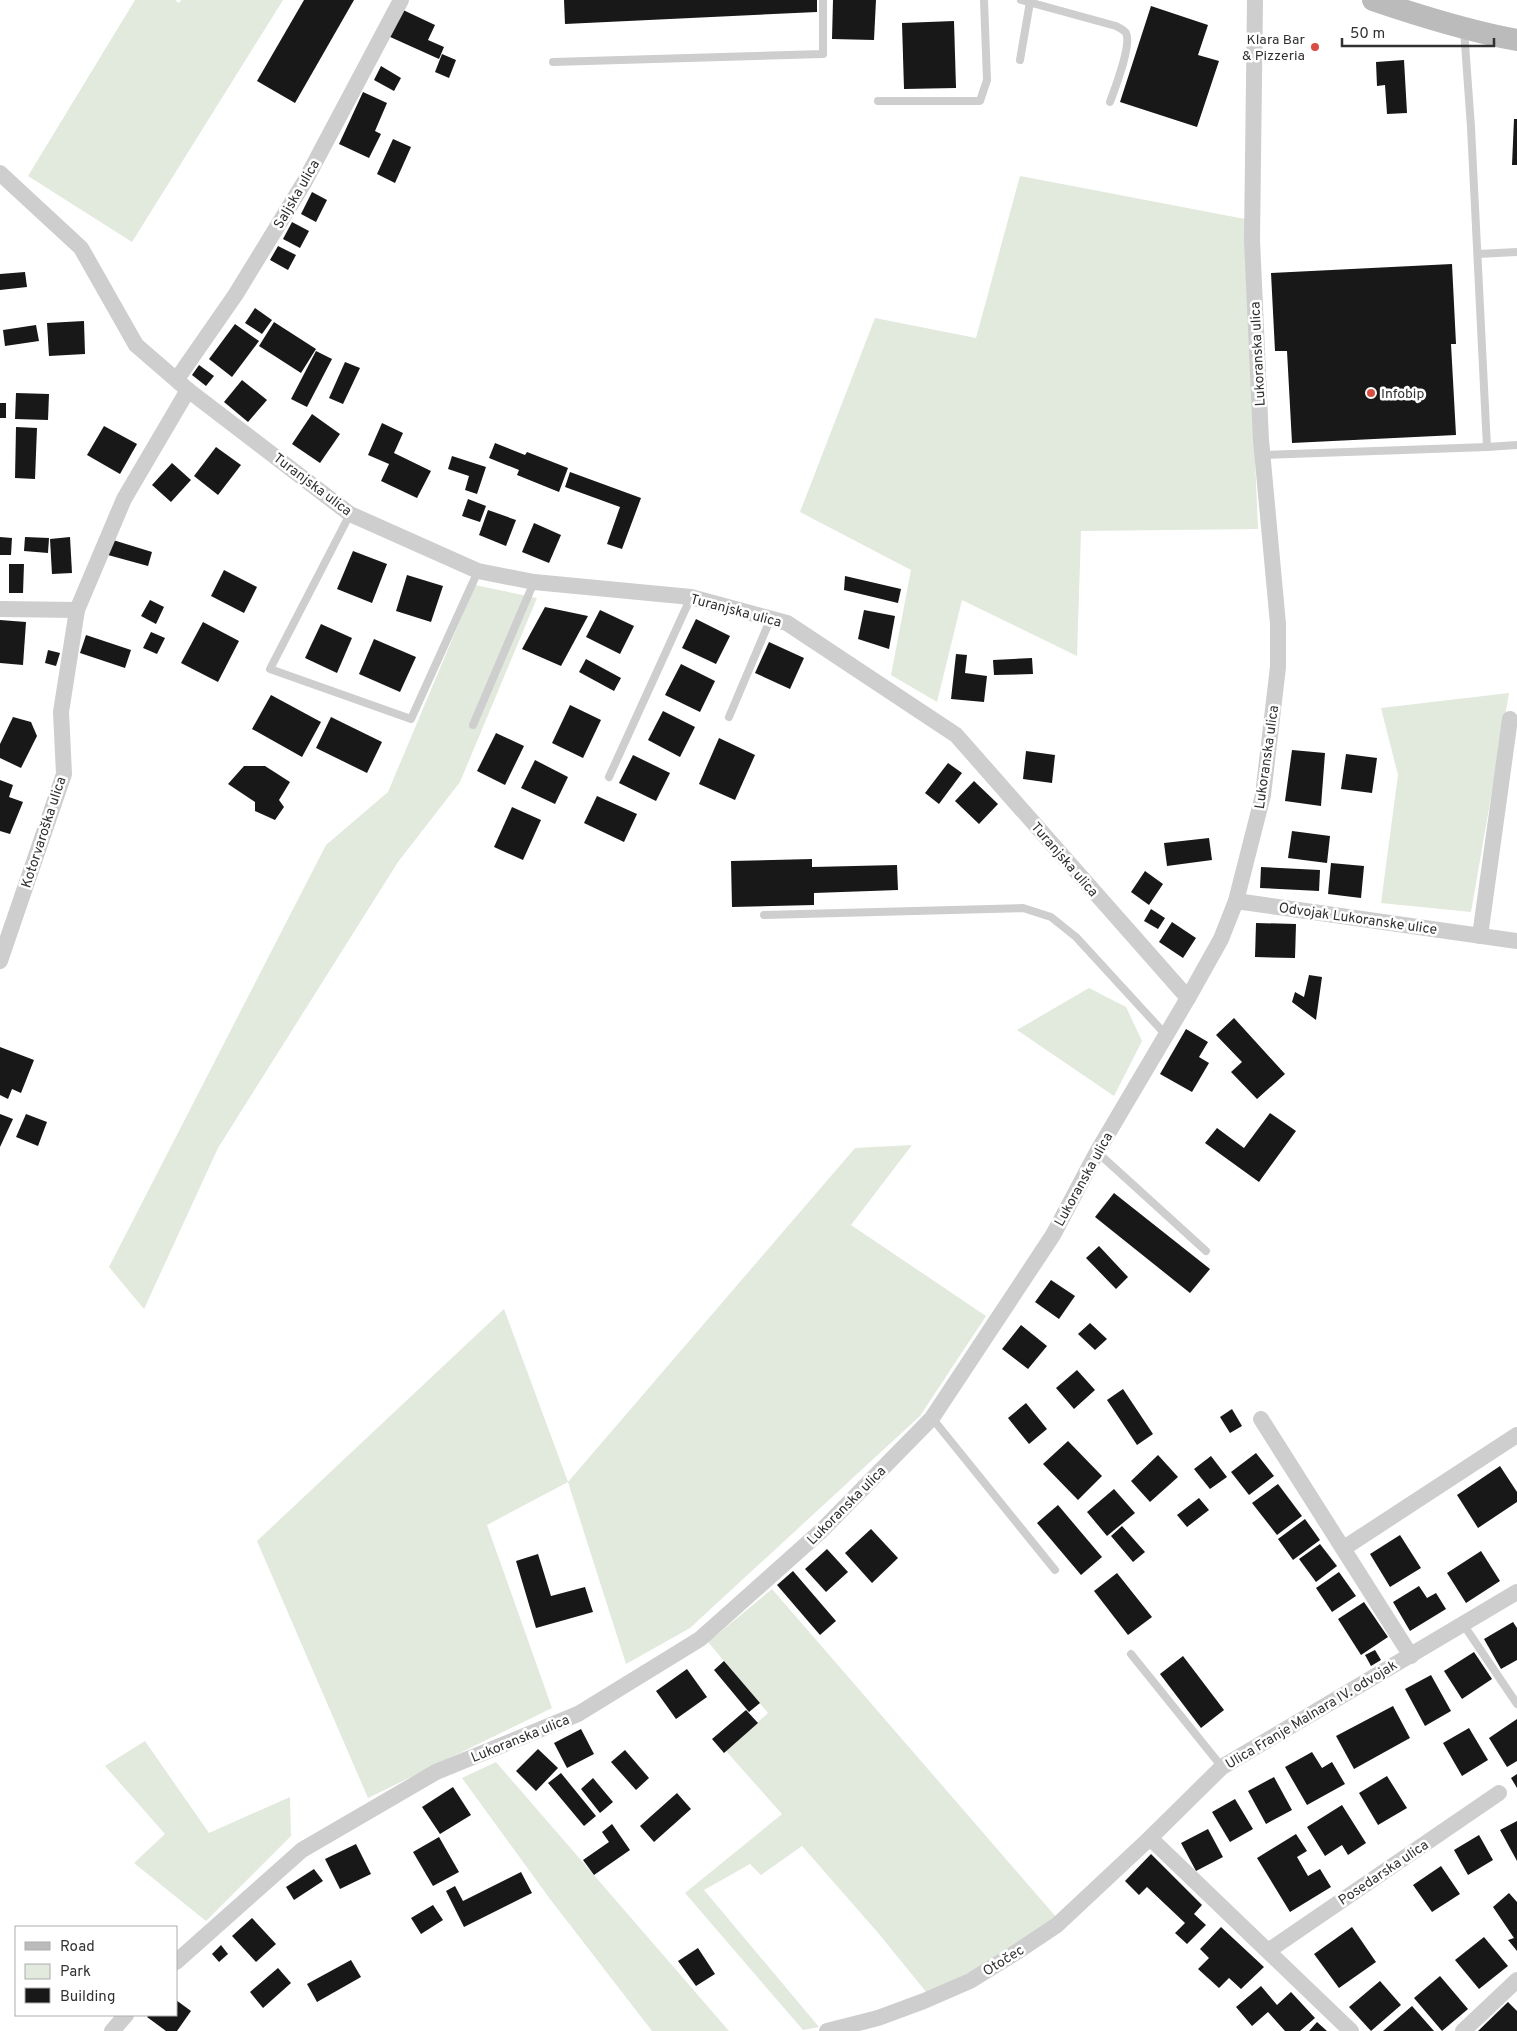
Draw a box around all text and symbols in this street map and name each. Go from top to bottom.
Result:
scale bar [1342,15,1494,47]
text: 50 m [1350,25,1385,44]
place label: Klara Bar & Pizzeria [1242,32,1306,65]
marker: Klara Bar & Pizzeria [1309,41,1321,53]
street label: Saljska ulica [271,157,324,232]
street label: Lukoranska ulica [1247,301,1270,407]
place label: Infobip [1381,386,1424,403]
marker: Infobip [1365,387,1377,399]
street label: Turanjska ulica [270,450,355,520]
street label: Turanjska ulica [688,591,783,632]
street label: Lukoranska ulica [1252,704,1283,810]
street label: Kotorvaroška ulica [18,775,70,890]
street label: Turanjska ulica [1027,819,1101,901]
street label: Odvojak Lukoranske ulice [1278,900,1438,939]
street label: Lukoranska ulica [1051,1130,1117,1230]
street label: Lukoranska ulica [804,1463,890,1549]
street label: Ulica Franje Malnara IV. odvojak [1223,1657,1401,1773]
street label: Lukoranska ulica [469,1712,572,1767]
street label: Posedarska ulica [1336,1837,1432,1910]
legend [15,1926,178,2016]
text: Road [60,1938,95,1957]
street label: Otočec [980,1942,1028,1981]
text: Park [60,1963,91,1982]
text: Building [60,1988,115,2007]

